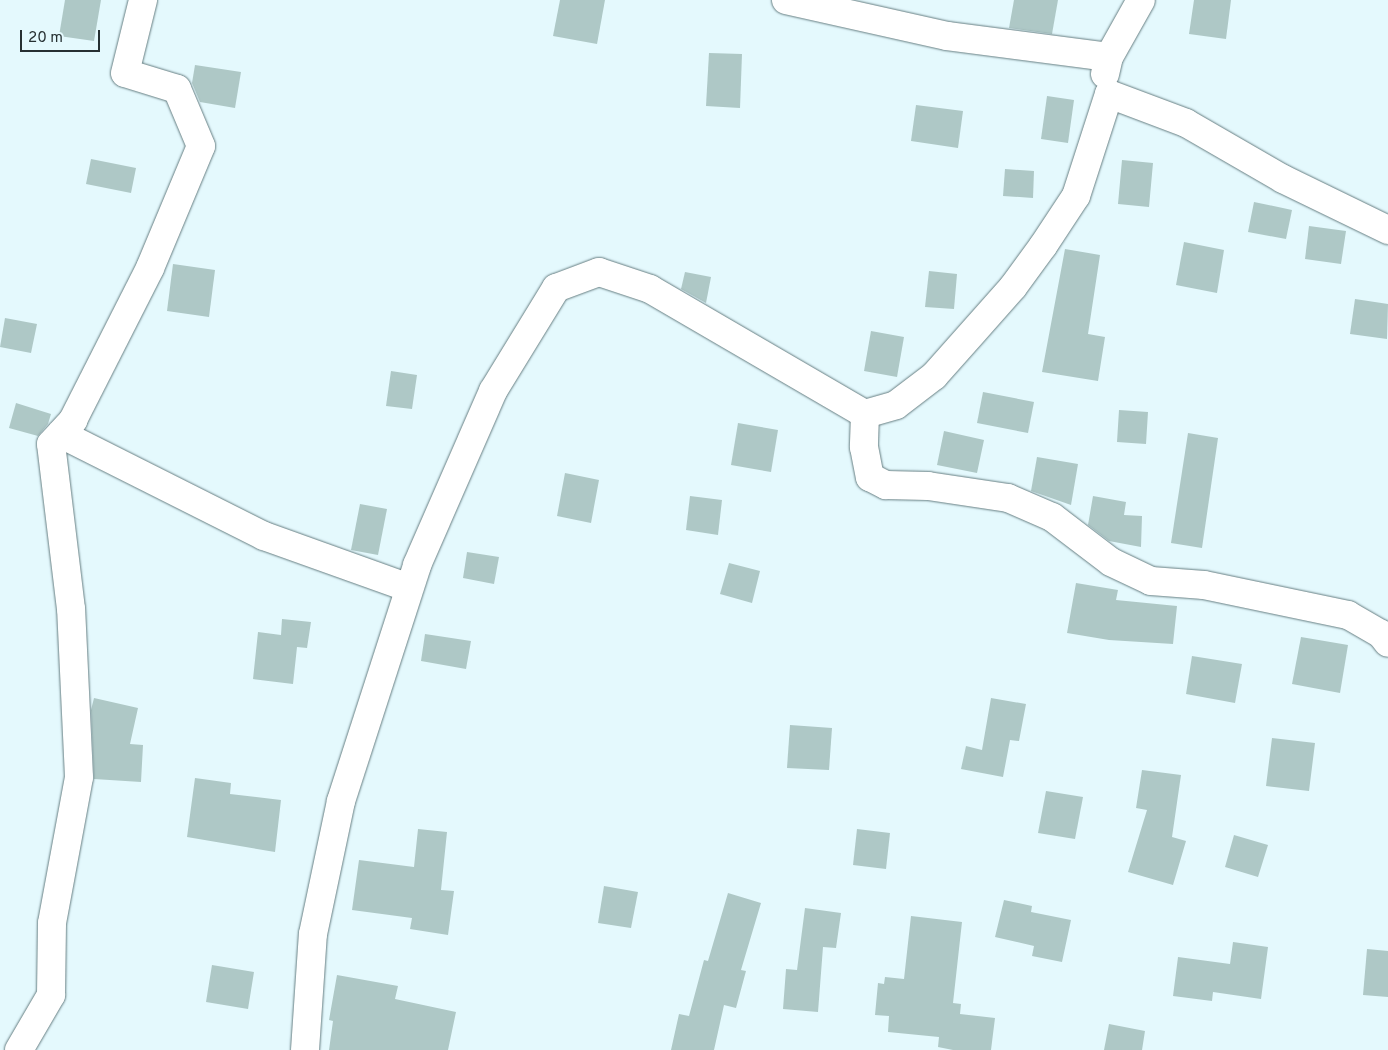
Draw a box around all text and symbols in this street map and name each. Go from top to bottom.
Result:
scale bar [22,20,102,52]
text: 20 m [28,29,63,48]

